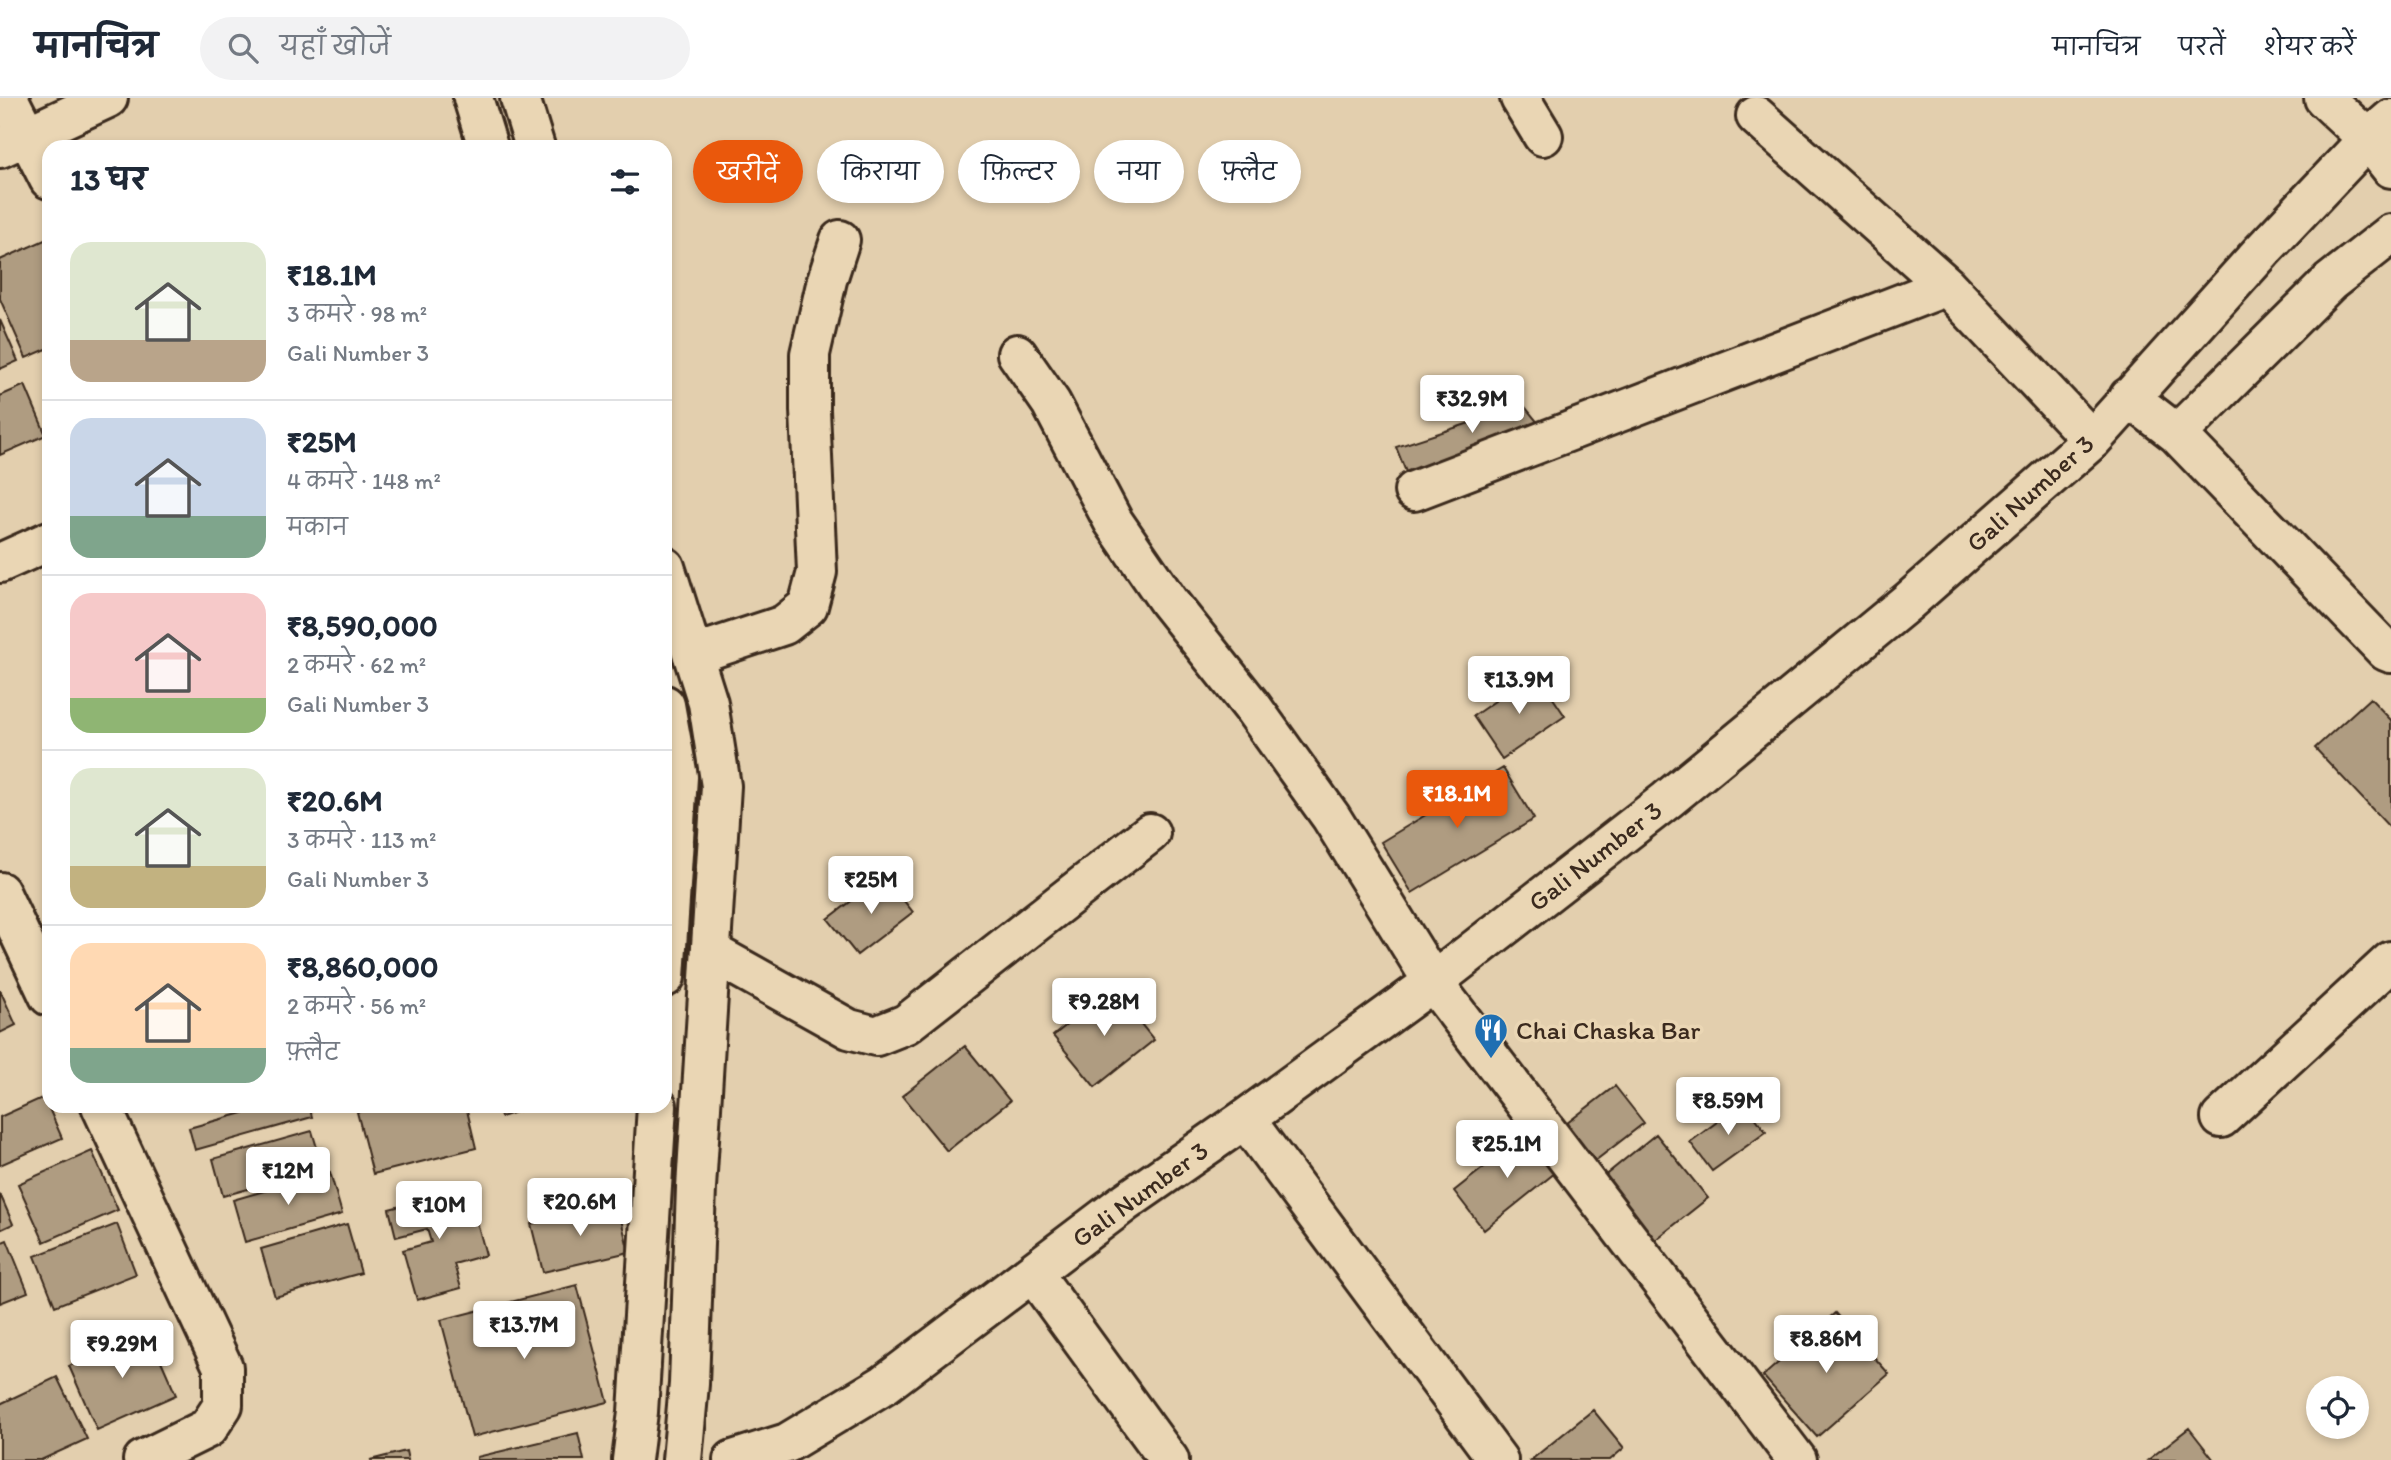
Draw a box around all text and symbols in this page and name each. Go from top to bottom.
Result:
search box [200,17,690,80]
text: मानचित्र [35,26,158,65]
icon: search [224,29,262,67]
text: यहाँ खोजें [280,30,391,62]
text: मानचित्र [2052,32,2140,61]
text: परतें [2178,32,2225,61]
text: शेयर करें [2263,32,2356,61]
chip: खरीदें [693,140,803,203]
chip: किराया [817,140,944,203]
chip: फ़िल्टर [958,140,1080,203]
chip: नया [1094,140,1184,203]
chip: फ़्लैट [1198,140,1301,203]
text: 13 घर [70,161,147,198]
icon: filters [606,163,644,201]
text: ₹18.1M [287,256,377,293]
icon: home [126,270,210,354]
text: 3 कमरे · 98 m² [287,300,427,328]
text: Gali Number 3 [287,339,429,367]
pin: ₹32.9M [1415,376,1529,435]
text: ₹32.9M [1436,384,1508,412]
text: ₹25M [287,423,357,460]
street label: Gali Number 3 [1960,427,2100,559]
icon: home [126,446,210,530]
text: 4 कमरे · 148 m² [287,467,441,495]
text: मकान [287,513,348,541]
text: ₹8,590,000 [287,607,438,644]
icon: home [126,621,210,705]
text: 2 कमरे · 62 m² [287,651,426,679]
pin: ₹13.9M [1462,656,1576,716]
text: ₹13.9M [1484,665,1554,693]
text: Gali Number 3 [287,690,429,718]
pin: ₹18.1M [1400,770,1514,830]
text: ₹18.1M [1423,779,1491,807]
text: ₹20.6M [287,782,383,819]
street label: Gali Number 3 [1522,794,1668,918]
icon: home [126,796,210,880]
text: 3 कमरे · 113 m² [287,826,436,854]
pin: ₹25M [830,856,912,916]
text: Gali Number 3 [287,865,429,893]
text: ₹25M [844,865,898,893]
text: ₹8,860,000 [287,948,439,985]
icon: home [126,971,210,1055]
pin: ₹9.28M [1047,978,1161,1038]
text: ₹9.28M [1068,987,1140,1015]
text: 2 कमरे · 56 m² [287,992,426,1020]
restaurant icon: Chai Chaska Bar [1472,1011,1510,1060]
place label: Chai Chaska Bar [1516,1014,1700,1046]
text: फ़्लैट [287,1038,339,1066]
pin: ₹8.59M [1671,1077,1785,1137]
text: ₹8.59M [1692,1086,1764,1114]
pin: ₹25.1M [1450,1121,1564,1180]
text: ₹25.1M [1472,1129,1542,1157]
street label: Gali Number 3 [1066,1134,1214,1254]
pin: ₹12M [247,1148,329,1207]
text: ₹12M [262,1156,314,1184]
pin: ₹20.6M [523,1178,637,1238]
pin: ₹10M [398,1182,480,1241]
text: ₹20.6M [543,1187,617,1215]
text: ₹10M [412,1190,466,1218]
pin: ₹13.7M [467,1302,581,1361]
text: ₹13.7M [489,1310,559,1338]
pin: ₹8.86M [1769,1316,1883,1375]
pin: ₹9.29M [65,1320,179,1380]
text: ₹8.86M [1790,1324,1862,1352]
text: ₹9.29M [86,1329,158,1357]
map controls [2306,1376,2369,1439]
button: locate [2306,1376,2369,1439]

